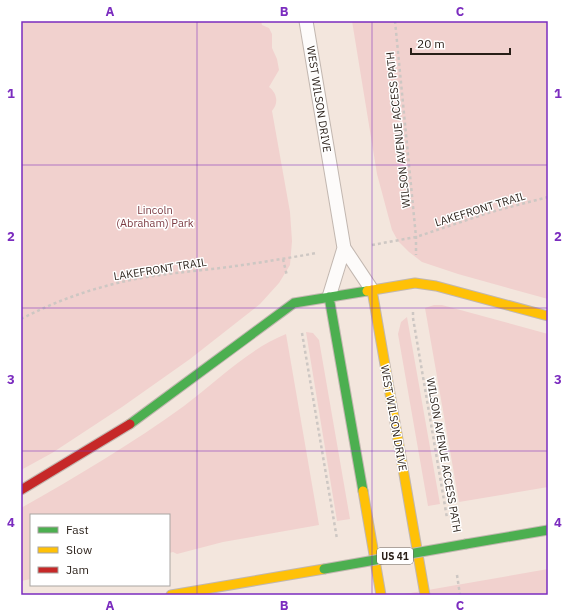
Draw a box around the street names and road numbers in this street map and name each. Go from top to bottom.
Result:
street label: WEST WILSON DRIVE [304,45,334,153]
street label: WILSON AVENUE ACCESS PATH [383,51,413,209]
street label: LAKEFRONT TRAIL [433,188,527,229]
street label: LAKEFRONT TRAIL [112,255,208,283]
street label: WEST WILSON DRIVE [378,364,410,472]
street label: WILSON AVENUE ACCESS PATH [423,377,465,533]
road number: US 41 [377,548,413,564]

